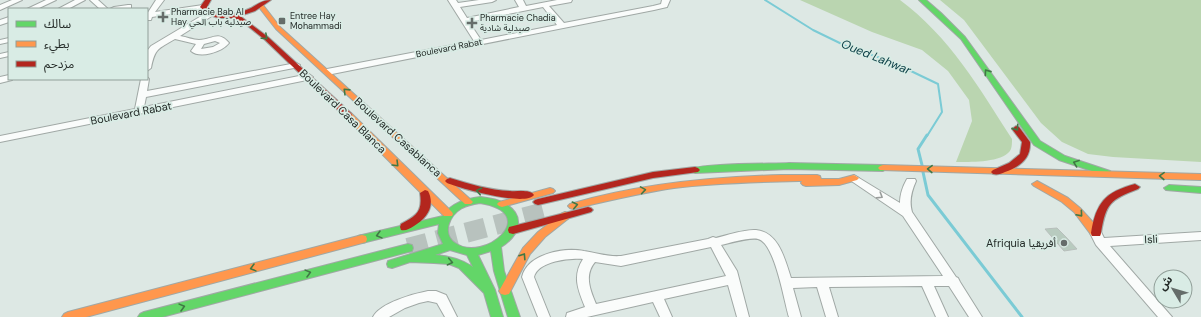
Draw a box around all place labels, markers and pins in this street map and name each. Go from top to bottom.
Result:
place label: Pharmacie Bab Al Hay صيدلية باب الحي [171,6,251,29]
place label: Entree Hay Mohammadi [290,10,342,32]
marker: Pharmacie Bab Al Hay صيدلية باب الحي [158,12,168,22]
place label: Pharmacie Chadia صيدلية شادية [480,12,556,34]
marker: Entree Hay Mohammadi [277,16,287,26]
marker: Pharmacie Chadia صيدلية شادية [467,18,477,28]
place label: Afriquia أفريقيا [986,236,1056,250]
marker: Afriquia أفريقيا [1059,238,1069,248]

